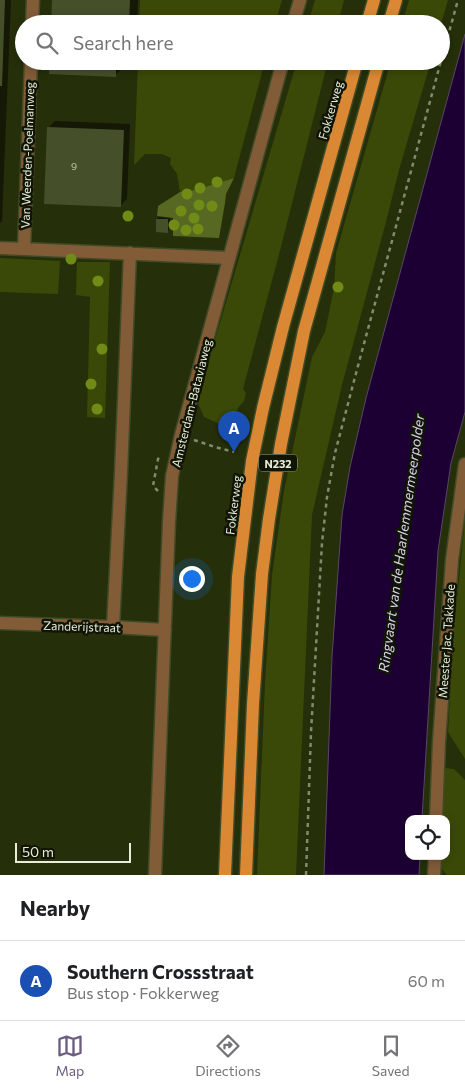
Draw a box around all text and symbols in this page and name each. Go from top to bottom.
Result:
search box [15,15,450,70]
icon: search [33,29,61,57]
text: Search here [73,31,173,54]
street label: Fokkerweg [315,79,345,141]
street label: Van Weerden-Poelmanweg [17,81,37,228]
house number: 9 [71,160,77,172]
street label: Amsterdam-Bataviaweg [168,337,214,468]
pin: A [218,411,250,452]
water label: Ringvaart van de Haarlemmermeerpolder [374,412,428,673]
road number: N232 [259,454,297,472]
street label: Fokkerweg [222,474,244,536]
your location [179,566,205,592]
street label: Meester Jac. Takkade [435,584,458,698]
street label: Zanderijstraat [43,618,121,634]
map controls [405,815,450,860]
button: locate [405,815,450,860]
scale bar [15,840,131,863]
text: 50 m [22,843,54,860]
text: Nearby [20,895,90,920]
text: Southern Crossstraat [67,960,254,983]
text: A [30,971,42,990]
text: 60 m [408,971,445,990]
text: Bus stop · Fokkerweg [67,983,219,1002]
tab: Map [55,1032,84,1079]
tab: Directions [195,1032,261,1079]
tab: Saved [372,1032,410,1079]

